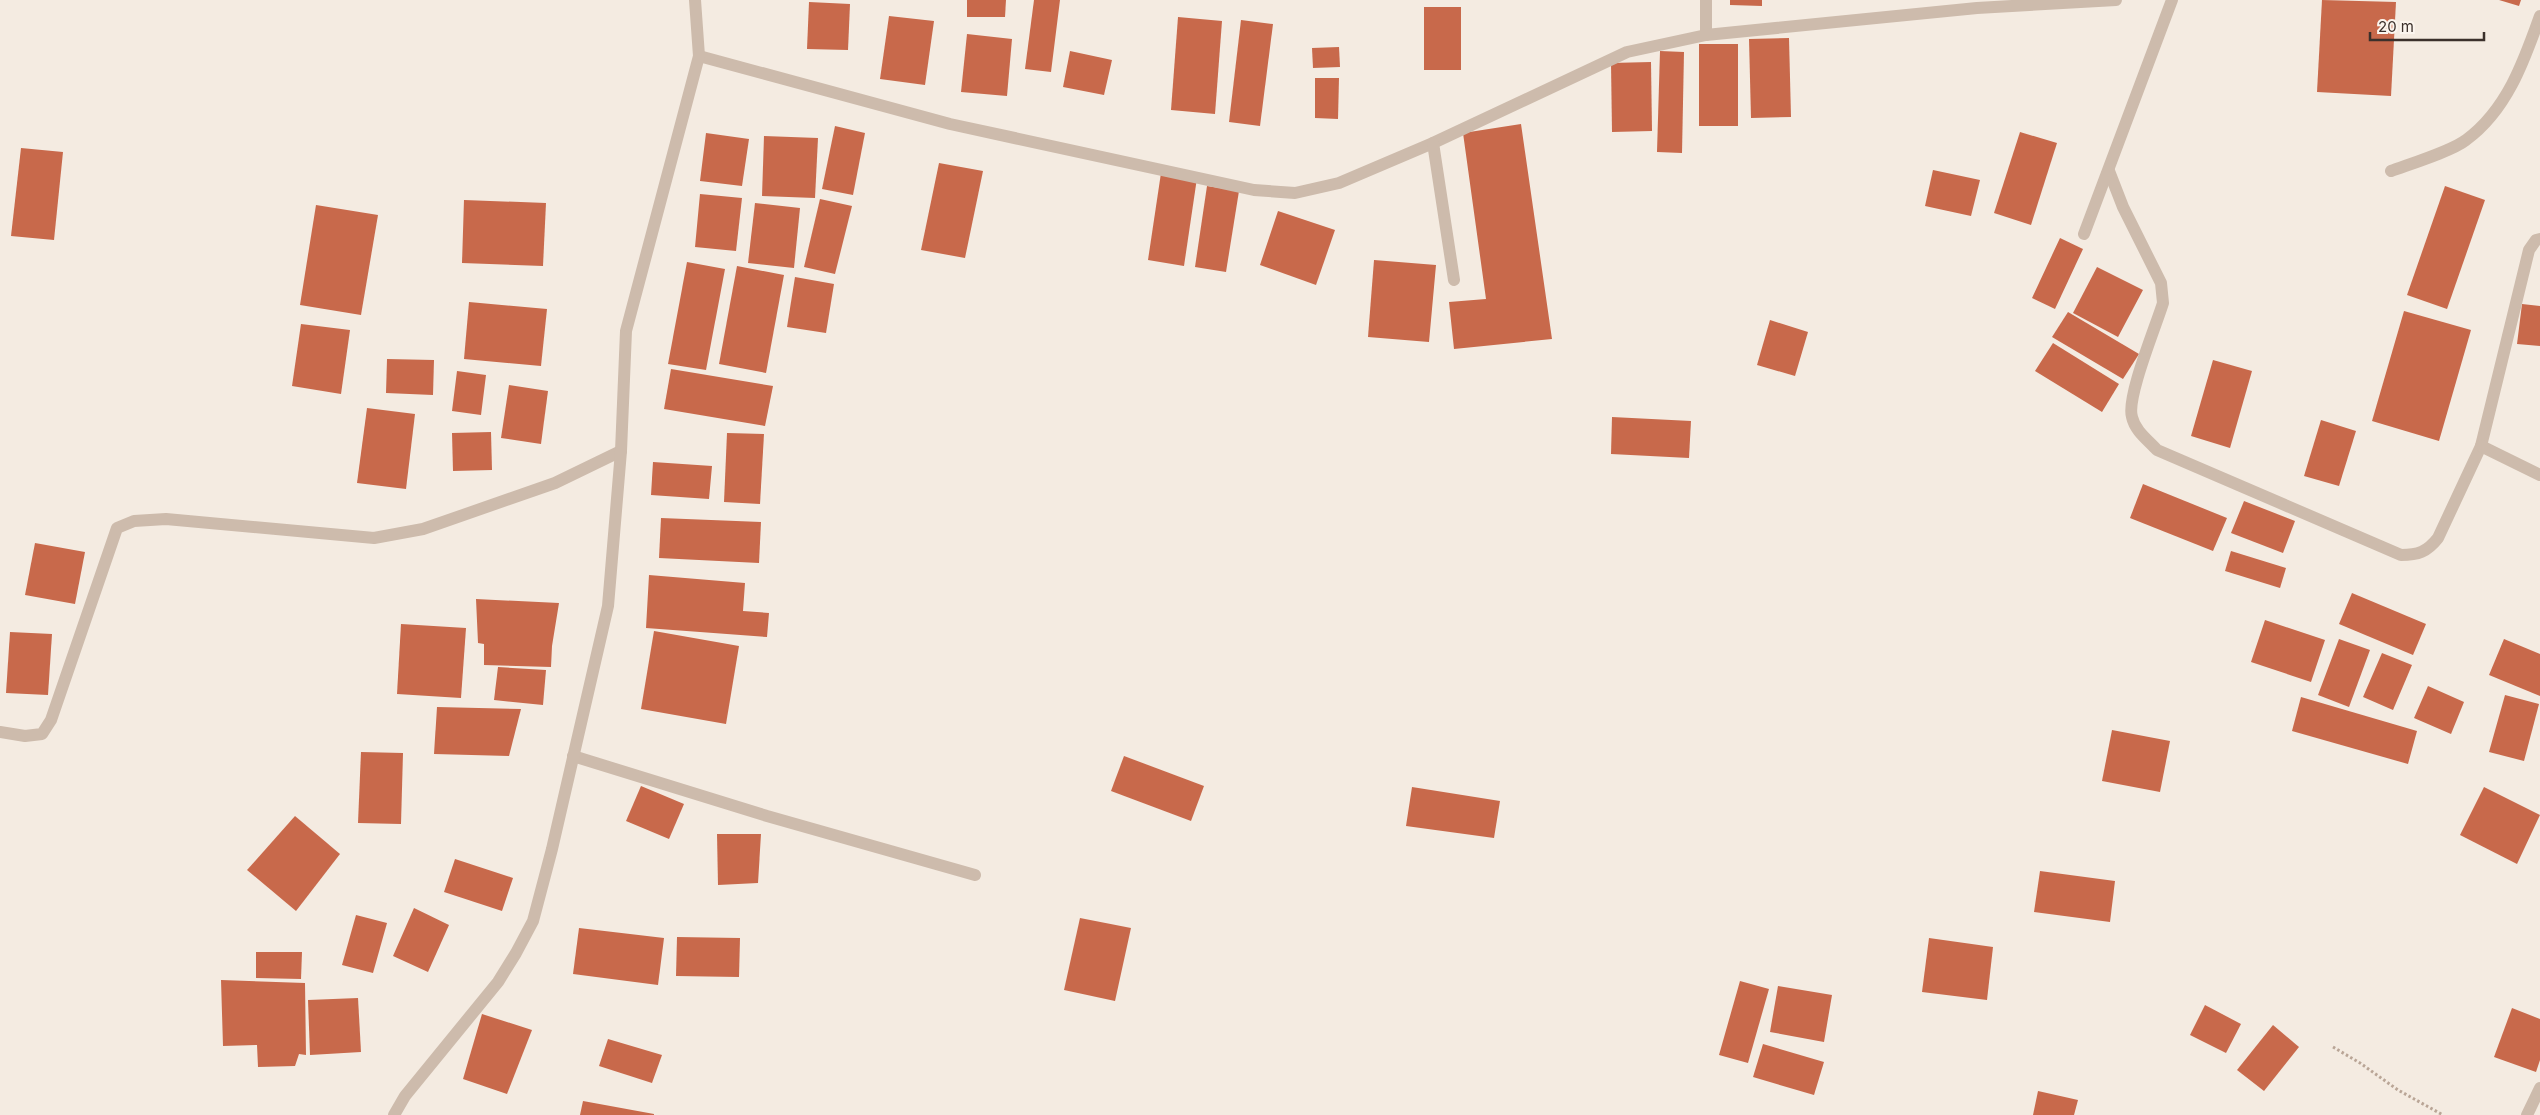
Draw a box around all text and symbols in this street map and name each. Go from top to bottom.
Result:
scale bar [2370,10,2484,42]
text: 20 m [2378,17,2414,36]

